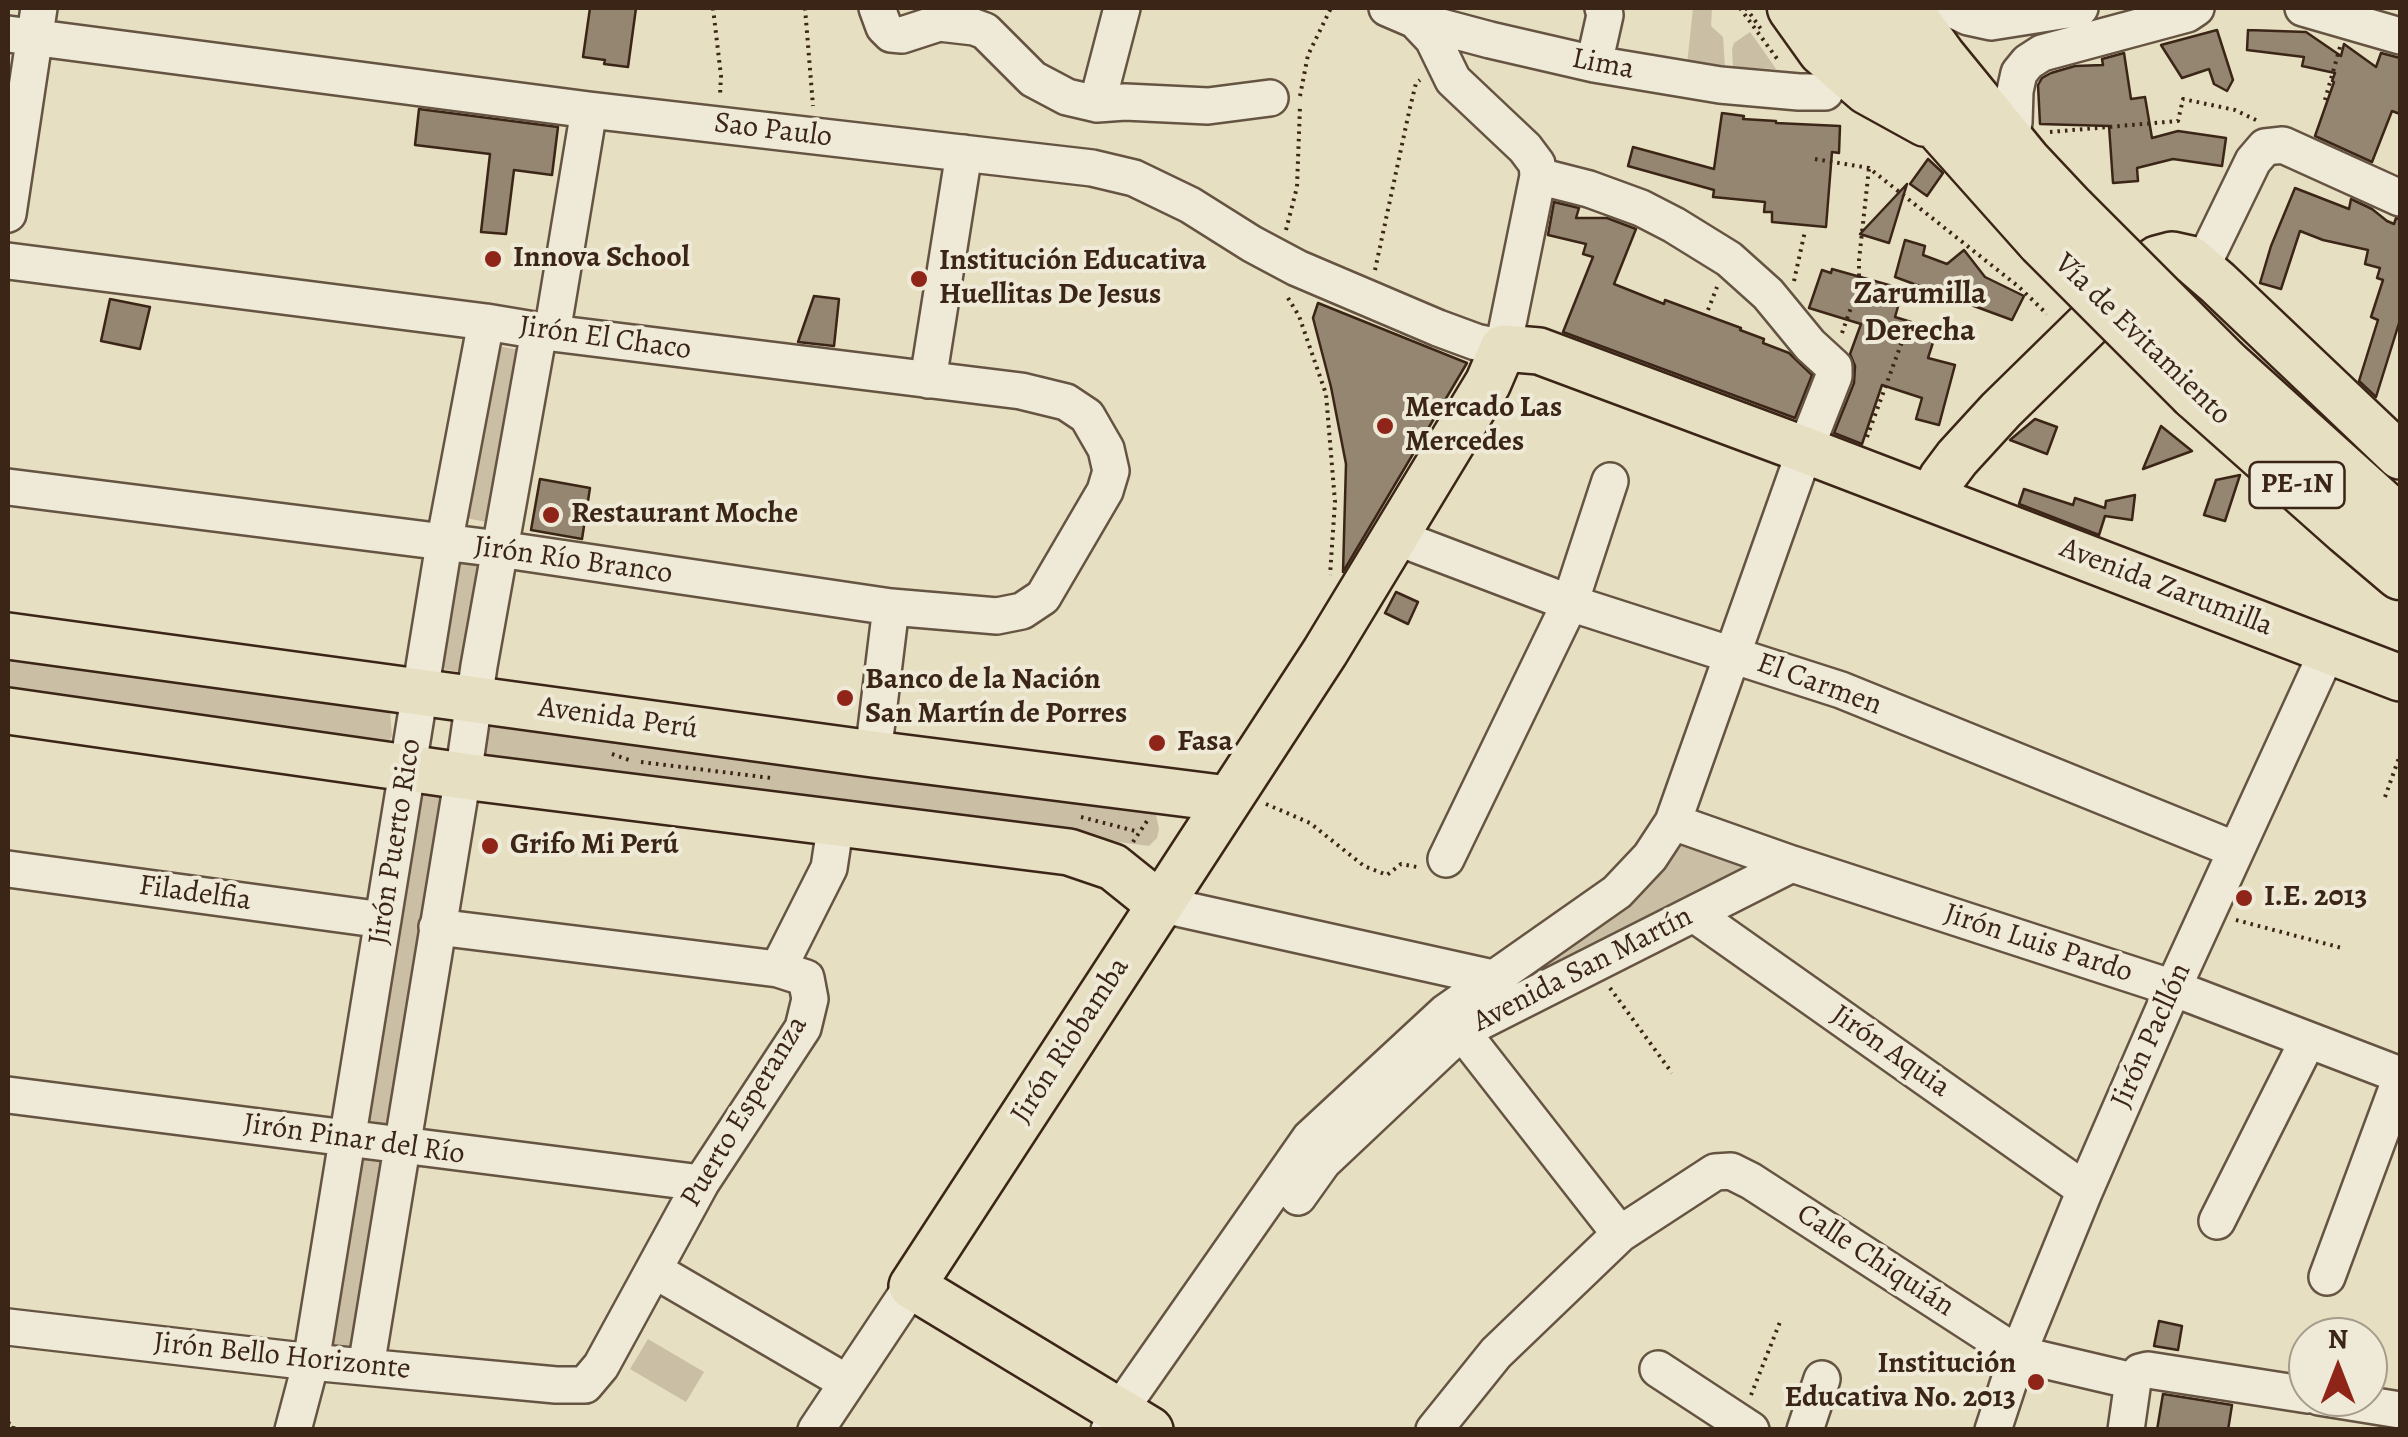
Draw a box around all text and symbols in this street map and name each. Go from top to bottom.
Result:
street label: Lima [1569,41,1637,89]
street label: Sao Paulo [712,106,834,156]
place label: Innova School [513,241,690,277]
place label: Institución Educativa Huellitas De Jesus [939,244,1207,314]
street label: Vía de Evitamiento [2046,247,2238,433]
marker: Innova School [482,248,504,270]
marker: Institución Educativa Huellitas De Jesus [908,268,930,290]
district label: Zarumilla Derecha [1853,276,1987,351]
street label: Jirón El Chaco [517,309,693,369]
place label: Mercado Las Mercedes [1405,391,1562,462]
marker: Mercado Las Mercedes [1374,415,1396,437]
road number: PE-1N [2250,462,2344,508]
place label: Restaurant Moche [571,497,798,533]
marker: Restaurant Moche [540,504,562,526]
street label: Jirón Río Branco [471,529,675,593]
street label: Avenida Zarumilla [2055,531,2277,645]
street label: El Carmen [1752,646,1886,724]
place label: Banco de la Nación San Martín de Porres [865,663,1127,734]
marker: Banco de la Nación San Martín de Porres [834,687,856,709]
street label: Avenida Perú [536,690,700,748]
place label: Fasa [1177,725,1233,761]
marker: Fasa [1146,732,1168,754]
street label: Jirón Puerto Rico [362,736,430,948]
place label: Grifo Mi Perú [510,828,679,864]
marker: Grifo Mi Perú [479,835,501,857]
street label: Filadelfia [137,868,253,920]
place label: I.E. 2013 [2264,880,2367,916]
marker: I.E. 2013 [2233,887,2255,909]
street label: Jirón Luis Pardo [1939,897,2137,991]
street label: Avenida San Martín [1467,899,1699,1041]
street label: Jirón Riobamba [1004,951,1138,1131]
street label: Jirón Pacllón [2104,958,2200,1114]
street label: Jirón Aquia [1823,998,1957,1106]
street label: Puerto Esperanza [674,1010,816,1214]
street label: Jirón Pinar del Río [241,1107,467,1173]
street label: Calle Chiquián [1789,1197,1961,1325]
north arrow [2288,1317,2388,1417]
text: N [2328,1320,2348,1358]
street label: Jirón Bello Horizonte [152,1326,412,1388]
place label: Institución Educativa No. 2013 [1785,1347,2016,1418]
marker: Institución Educativa No. 2013 [2025,1371,2047,1393]

